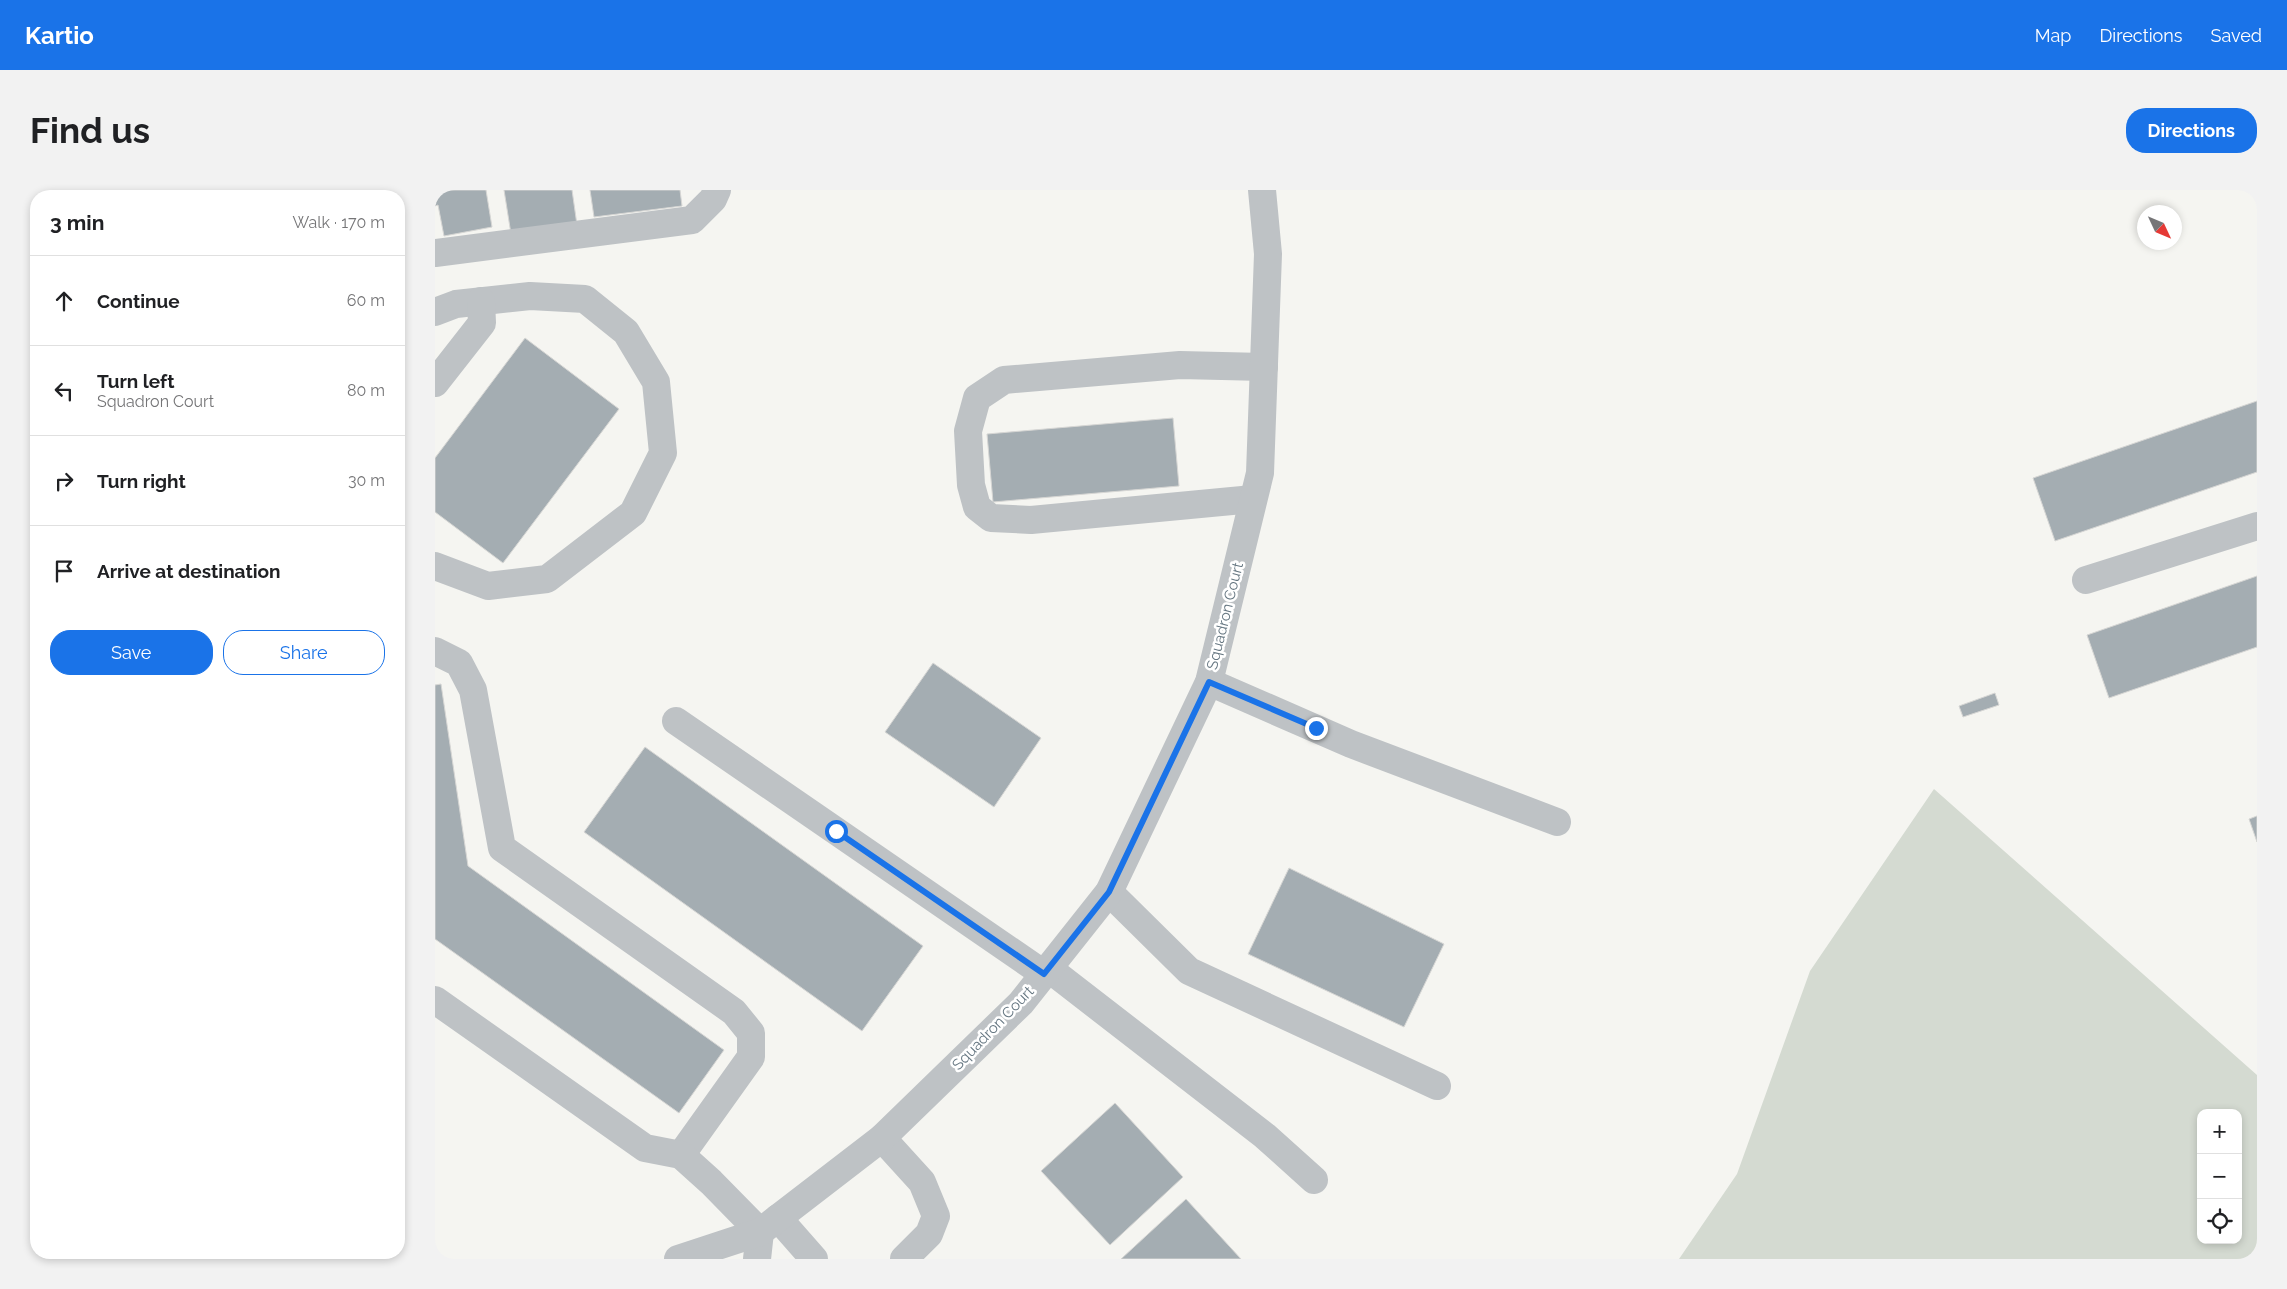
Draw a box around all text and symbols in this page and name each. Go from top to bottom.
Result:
text: Kartio [25,21,94,50]
text: Map [2035,25,2071,46]
text: Directions [2099,25,2183,46]
text: Saved [2211,25,2262,46]
button: Directions [2126,108,2257,153]
text: Find us [30,110,150,151]
north arrow [2137,205,2182,250]
text: 3 min [50,210,104,235]
text: Walk · 170 m [293,213,385,232]
icon: ahead [50,287,78,315]
text: Continue [97,290,180,312]
text: 60 m [347,291,385,310]
text: Turn left [97,370,174,392]
icon: left [50,377,78,405]
text: 80 m [347,381,385,400]
text: Squadron Court [97,392,214,411]
icon: right [50,467,78,495]
text: Turn right [97,470,186,492]
text: 30 m [348,471,385,490]
icon: arrive [50,557,78,585]
text: Arrive at destination [97,560,281,582]
street label: Squadron Court [1203,561,1247,671]
button: Save [50,630,213,675]
button: Share [223,630,385,675]
route end [1305,717,1328,740]
route start [825,820,848,843]
street label: Squadron Court [948,982,1038,1074]
map controls [2197,1109,2242,1244]
button: + [2197,1109,2242,1154]
button: − [2197,1154,2242,1199]
button: locate [2197,1199,2242,1244]

